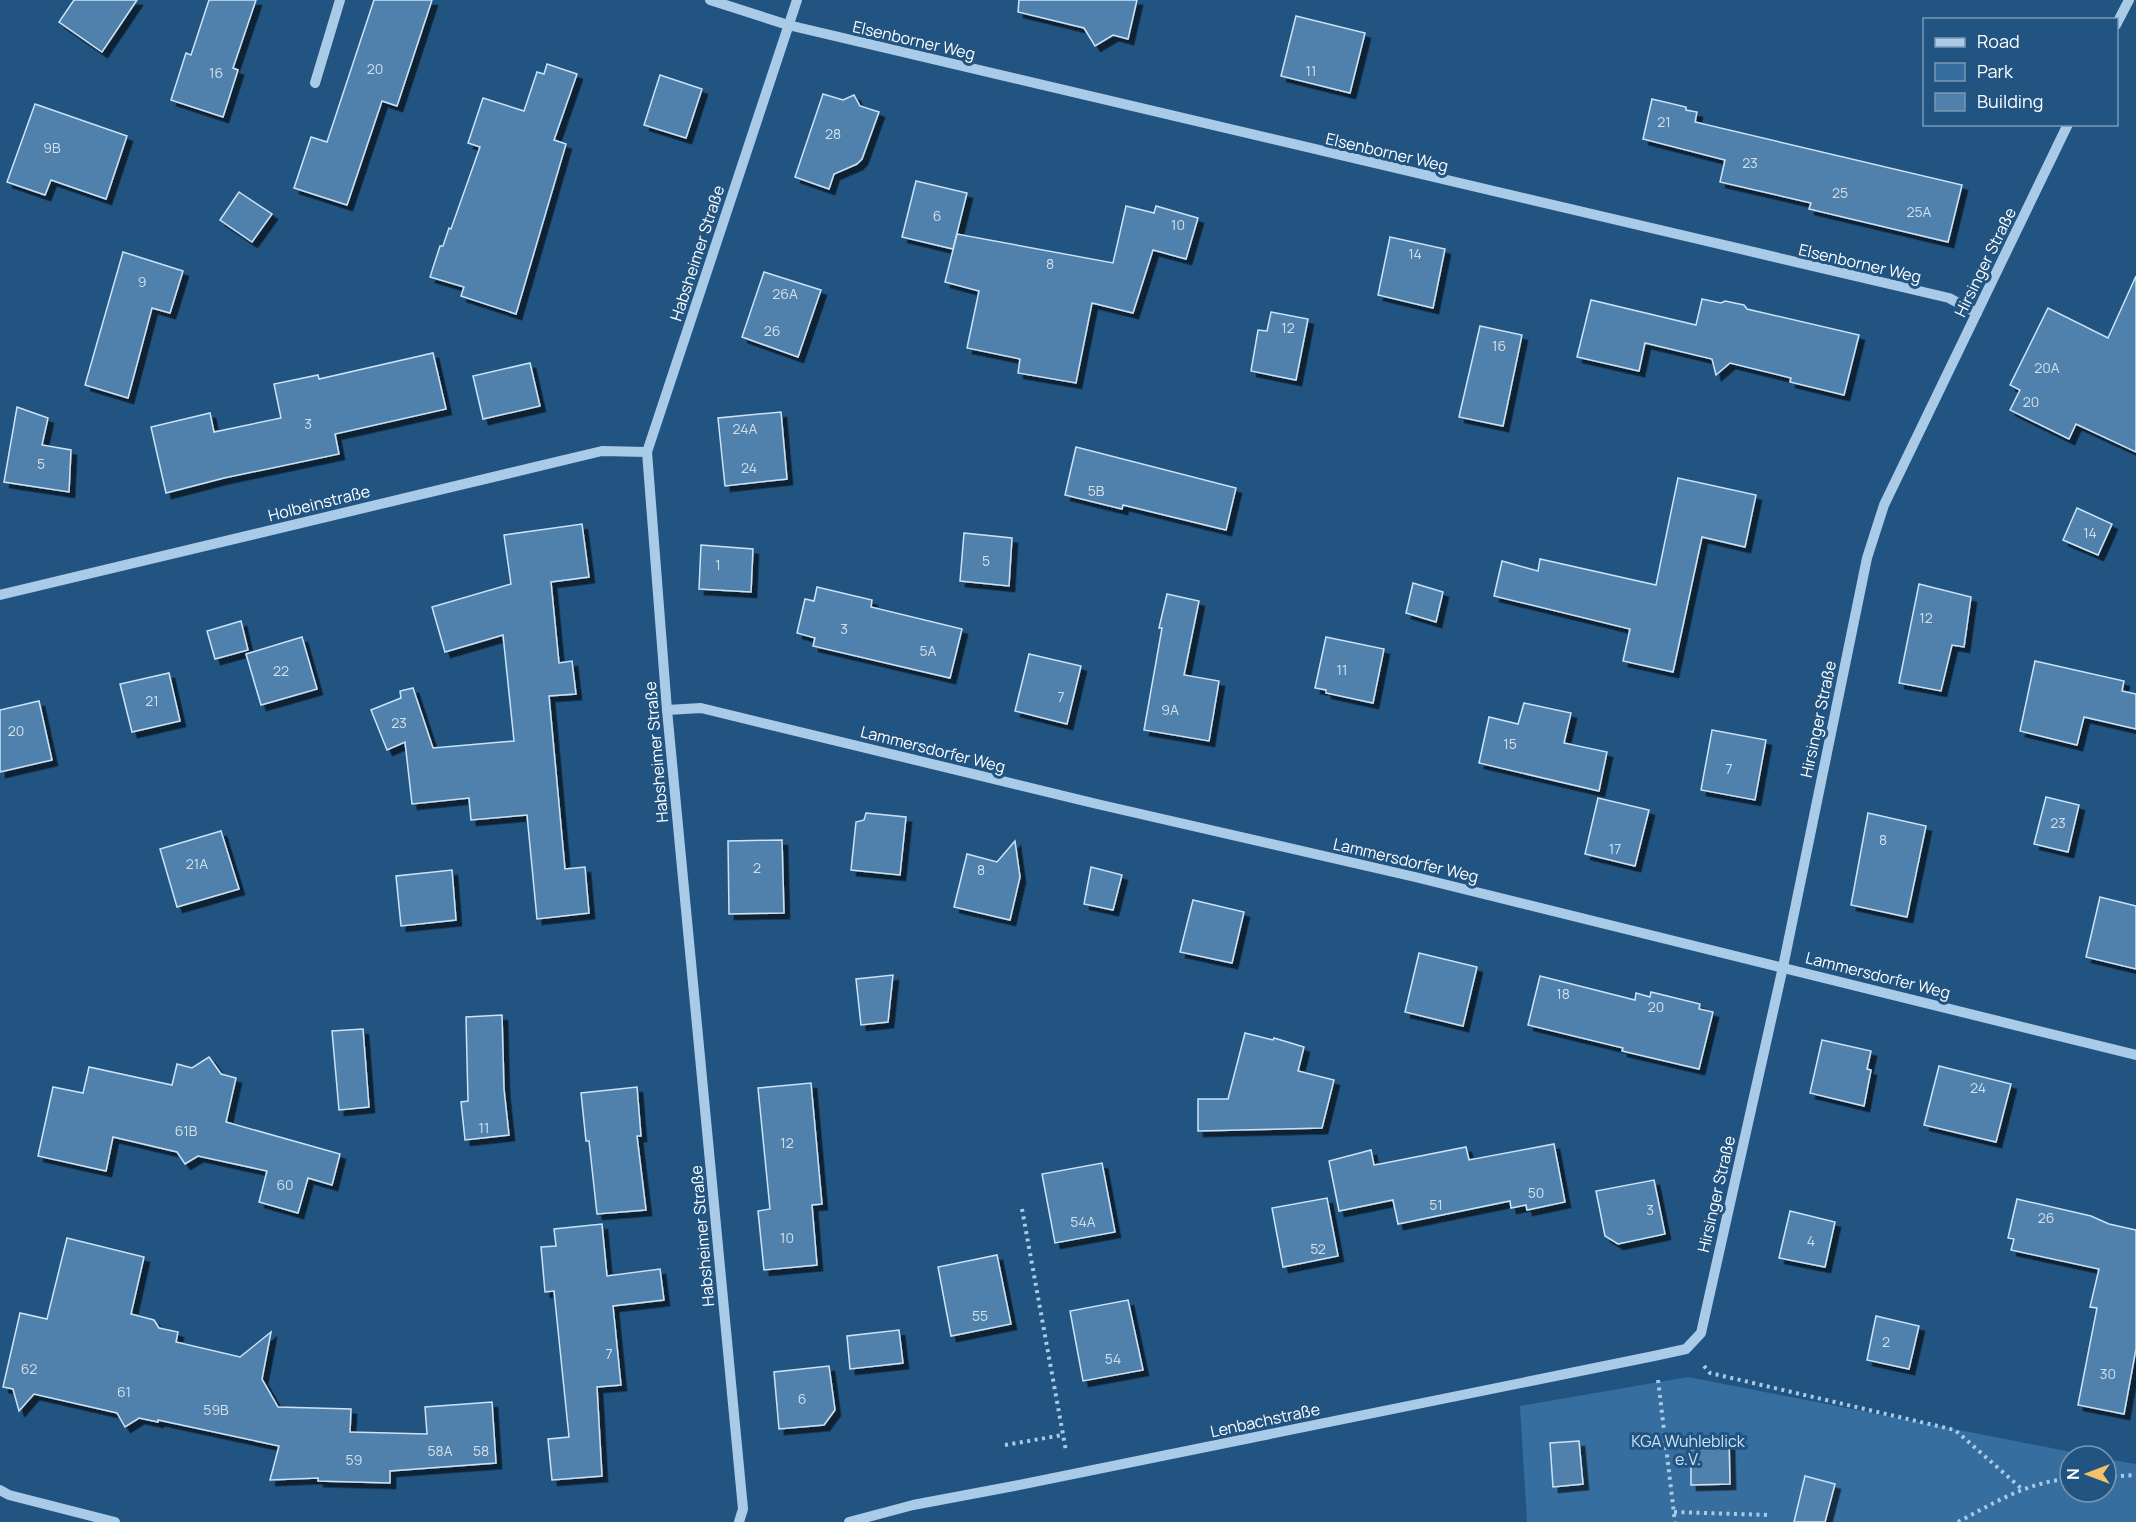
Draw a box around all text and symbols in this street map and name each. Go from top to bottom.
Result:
street label: Elsenborner Weg [851,15,977,65]
legend [1923,18,2118,126]
text: Road [1977,29,2020,53]
house number: 20 [367,59,383,78]
text: Park [1977,59,2014,83]
house number: 11 [1306,61,1316,80]
house number: 16 [209,63,223,82]
text: Building [1977,89,2043,113]
house number: 21 [1657,112,1671,131]
house number: 28 [825,124,841,143]
street label: Elsenborner Weg [1324,127,1450,177]
house number: 9B [43,138,61,157]
house number: 23 [1742,153,1758,172]
street label: Habsheimer Straße [665,182,729,324]
house number: 25 [1832,183,1848,202]
house number: 25A [1907,202,1932,221]
street label: Hirsinger Straße [1949,204,2021,320]
house number: 6 [933,206,941,225]
house number: 10 [1171,215,1185,234]
street label: Elsenborner Weg [1797,238,1923,288]
house number: 14 [1408,244,1422,263]
house number: 8 [1046,254,1054,273]
house number: 9 [138,272,146,291]
house number: 26A [772,284,798,303]
house number: 12 [1281,318,1295,337]
house number: 26 [764,321,780,340]
house number: 16 [1492,336,1506,355]
house number: 20A [2034,358,2060,377]
house number: 20 [2023,392,2039,411]
house number: 3 [304,414,312,433]
house number: 24A [733,419,758,438]
house number: 5 [37,454,45,473]
house number: 24 [741,458,757,477]
street label: Holbeinstraße [266,480,372,526]
house number: 5B [1088,481,1105,500]
house number: 14 [2083,523,2097,542]
house number: 5 [982,551,990,570]
house number: 1 [715,555,721,574]
house number: 12 [1919,608,1933,627]
house number: 3 [840,619,848,638]
house number: 5A [920,641,937,660]
street label: Hirsinger Straße [1795,658,1841,780]
house number: 11 [1337,660,1347,679]
house number: 22 [273,661,289,680]
street label: Habsheimer Straße [639,681,673,823]
house number: 7 [1057,687,1065,706]
house number: 21 [145,691,159,710]
house number: 9A [1161,700,1179,719]
house number: 23 [391,713,407,732]
street label: Lammersdorfer Weg [858,720,1008,778]
house number: 20 [8,721,24,740]
house number: 15 [1503,734,1517,753]
house number: 7 [1725,759,1733,778]
house number: 23 [2050,813,2066,832]
house number: 8 [1879,830,1887,849]
street label: Lammersdorfer Weg [1331,833,1481,887]
house number: 17 [1609,839,1621,858]
house number: 21A [186,854,208,873]
house number: 2 [753,858,761,877]
house number: 8 [977,860,985,879]
street label: Lammersdorfer Weg [1803,946,1953,1004]
house number: 18 [1556,984,1570,1003]
house number: 20 [1648,997,1664,1016]
house number: 24 [1970,1078,1986,1097]
house number: 11 [479,1118,489,1137]
house number: 61B [175,1121,198,1140]
house number: 12 [780,1133,794,1152]
street label: Hirsinger Straße [1692,1133,1740,1255]
street label: Habsheimer Straße [685,1165,719,1307]
house number: 60 [276,1175,294,1194]
house number: 50 [1528,1183,1544,1202]
house number: 51 [1429,1195,1443,1214]
house number: 3 [1646,1200,1654,1219]
house number: 26 [2038,1208,2054,1227]
house number: 54A [1070,1212,1096,1231]
house number: 10 [780,1228,794,1247]
house number: 4 [1807,1231,1815,1250]
house number: 52 [1310,1239,1326,1258]
house number: 55 [972,1306,988,1325]
house number: 2 [1882,1332,1890,1351]
house number: 7 [605,1344,613,1363]
house number: 54 [1105,1349,1121,1368]
house number: 62 [21,1359,37,1378]
house number: 30 [2100,1364,2116,1383]
house number: 61 [117,1382,131,1401]
house number: 6 [798,1389,806,1408]
street label: Lenbachstraße [1208,1398,1322,1442]
house number: 59B [203,1400,229,1419]
park label: KGA Wuhleblick e.V. [1631,1430,1746,1470]
house number: 58A [427,1441,453,1460]
house number: 58 [473,1441,489,1460]
north arrow [2058,1444,2118,1504]
house number: 59 [346,1450,362,1469]
text: N [2062,1468,2084,1480]

